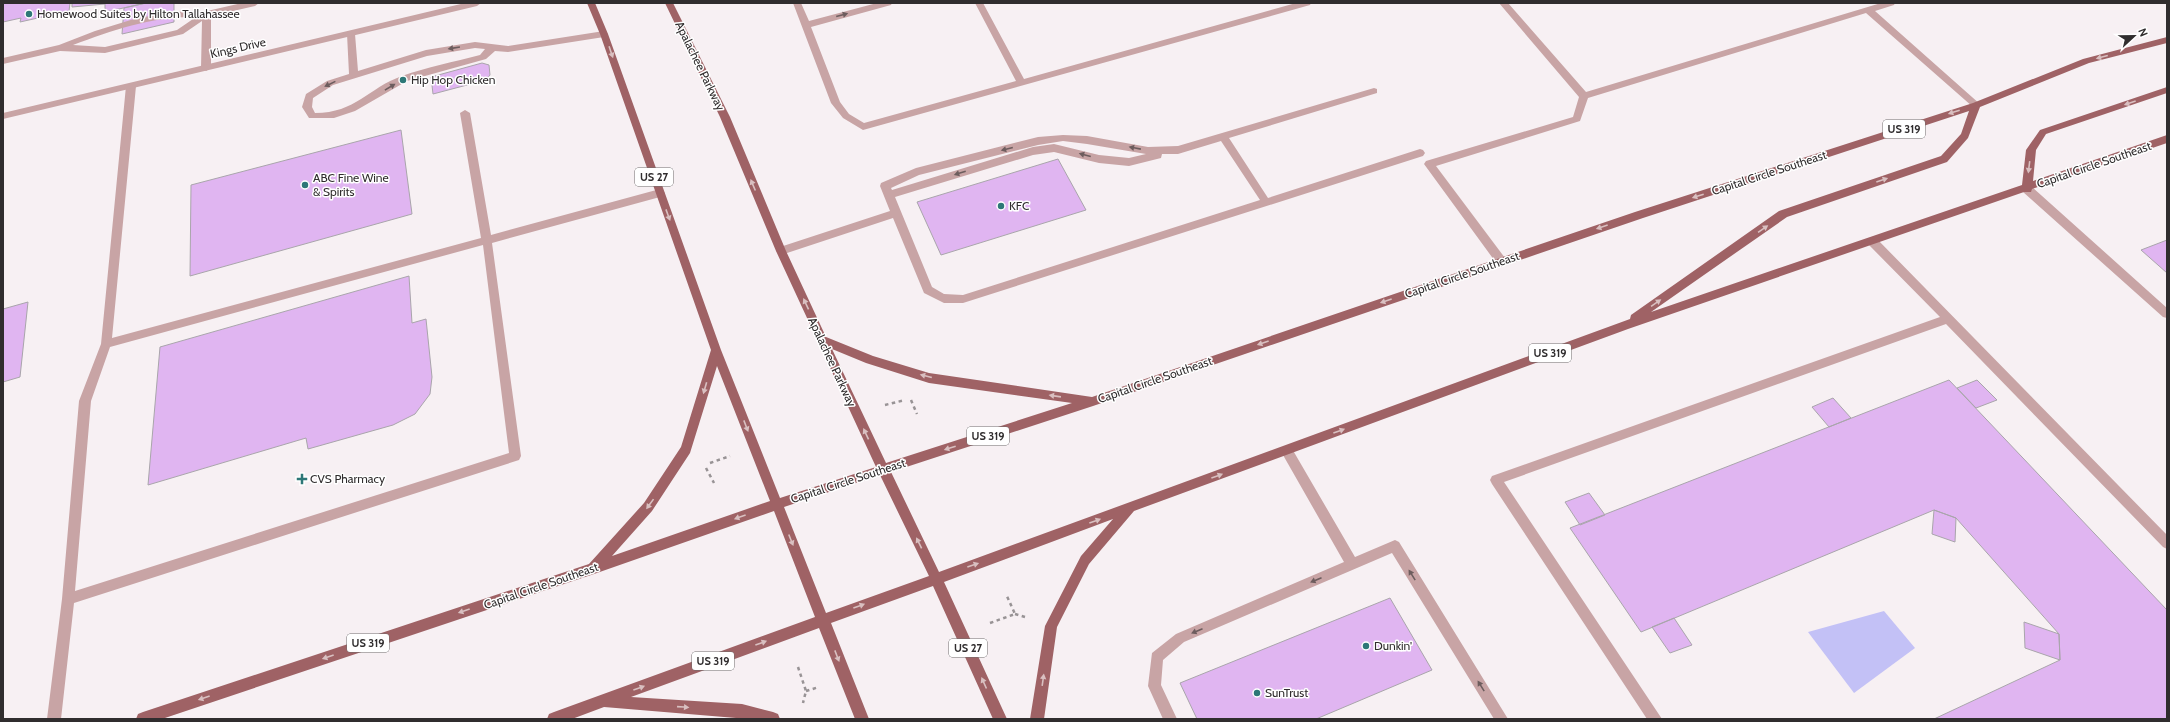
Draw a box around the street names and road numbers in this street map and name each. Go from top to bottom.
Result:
street label: Apalachee Parkway [672,19,729,113]
street label: Kings Drive [208,34,267,61]
road number: US 319 [1883,120,1925,138]
street label: Capital Circle Southeast [2035,138,2153,191]
street label: Capital Circle Southeast [1709,147,1828,198]
road number: US 27 [635,168,673,186]
street label: Capital Circle Southeast [1403,248,1521,301]
street label: Apalachee Parkway [805,315,860,409]
road number: US 319 [1529,344,1571,362]
street label: Capital Circle Southeast [1096,353,1214,406]
road number: US 319 [967,427,1009,445]
street label: Capital Circle Southeast [788,455,907,506]
street label: Capital Circle Southeast [482,559,600,612]
road number: US 319 [347,634,389,652]
road number: US 27 [949,639,987,657]
road number: US 319 [692,652,734,670]

